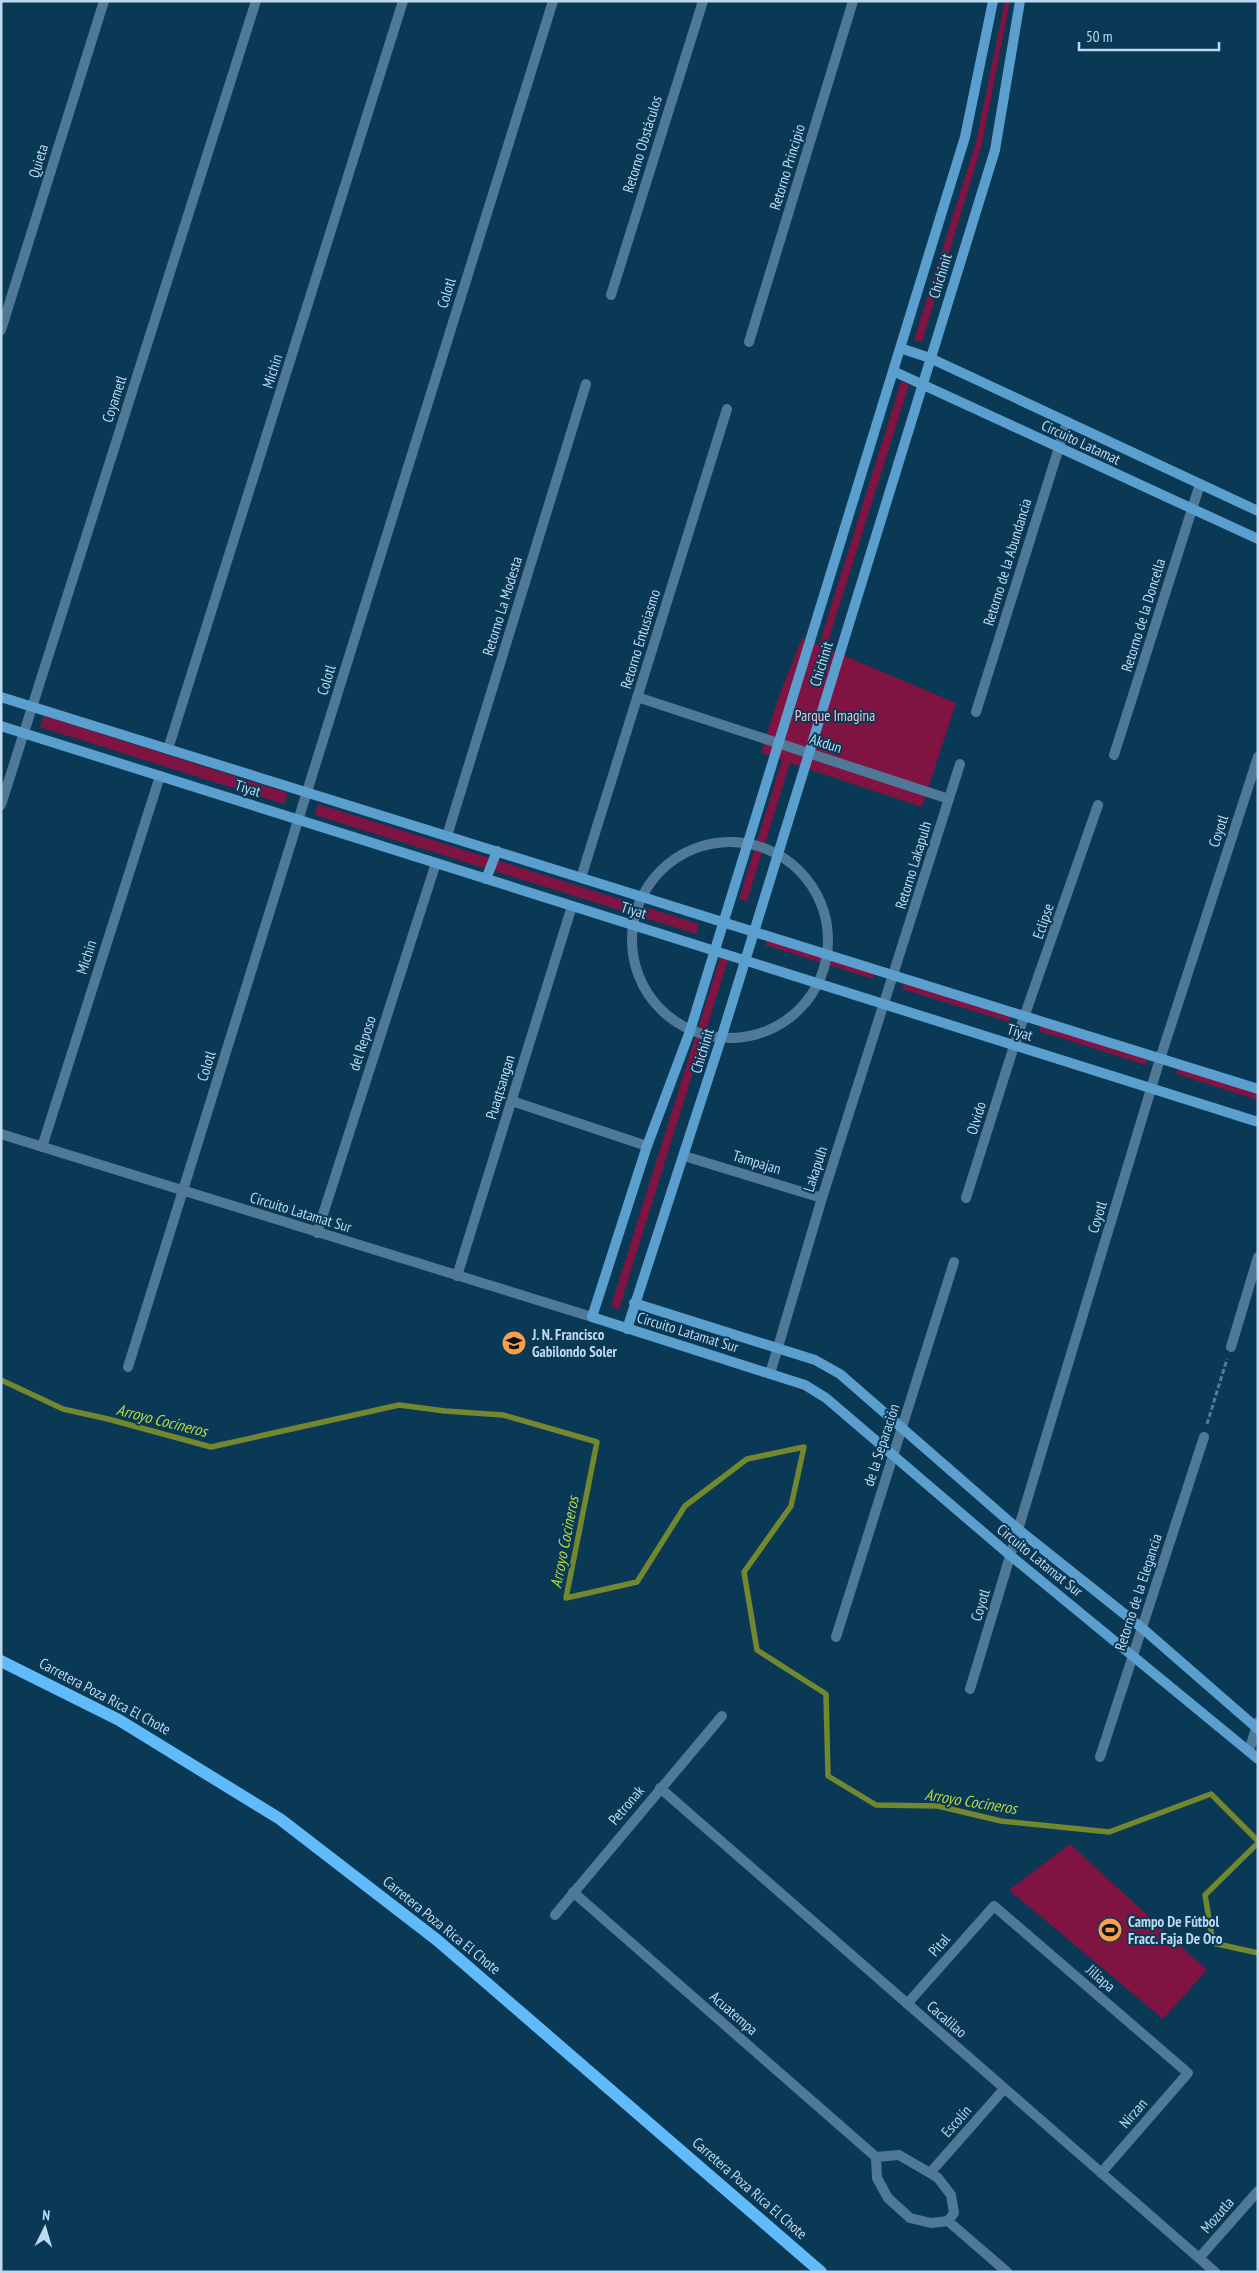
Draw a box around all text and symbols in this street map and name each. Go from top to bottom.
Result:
scale bar [1079,20,1219,52]
text: 50 m [1086,27,1112,46]
street label: Retorno Obstáculos [618,93,666,195]
street label: Retorno Principio [765,122,809,212]
street label: Quieta [24,142,52,180]
street label: Chichinit [924,251,956,301]
street label: Colotl [432,275,460,310]
street label: Michin [258,352,286,390]
street label: Coyametl [98,373,131,425]
street label: Circuito Latamat [1038,415,1124,469]
street label: Retorno de la Abundancia [979,496,1035,628]
street label: Retorno La Modesta [478,554,526,658]
street label: Retorno de la Doncella [1117,556,1169,674]
street label: Retorno Entusiasmo [616,587,664,691]
street label: Chichinit [805,639,837,689]
street label: Colotl [312,662,340,697]
park label: Parque Imagina [795,706,875,725]
street label: Akdun [808,729,844,757]
street label: Tiyat [233,775,263,801]
street label: Coyotl [1204,812,1232,849]
street label: Retorno Lakapulh [891,819,935,911]
street label: Tiyat [619,897,649,923]
street label: Eclipse [1028,901,1058,941]
street label: Michin [72,938,100,976]
street label: del Reposo [344,1013,380,1073]
street label: Tiyat [1005,1019,1035,1045]
street label: Chichinit [686,1026,718,1076]
street label: Colotl [192,1048,220,1083]
street label: Puaqtsangan [481,1053,519,1121]
street label: Olvido [962,1099,990,1137]
street label: Lakapulh [799,1144,831,1194]
street label: Tampajan [731,1146,783,1178]
street label: Circuito Latamat Sur [248,1188,355,1237]
street label: Coyotl [1083,1198,1111,1235]
street label: Circuito Latamat Sur [635,1308,742,1357]
place label: J. N. Francisco Gabilondo Soler [531,1325,618,1361]
school or university icon: J. N. Francisco Gabilondo Soler [501,1330,527,1356]
water label: Arroyo Cocineros [115,1399,211,1441]
street label: de la Separación [859,1401,903,1489]
water label: Arroyo Cocineros [545,1493,583,1589]
street label: Circuito Latamat Sur [993,1519,1088,1601]
street label: Retorno de la Elegancia [1110,1531,1166,1653]
street label: Coyotl [966,1586,994,1623]
street label: Carretera Poza Rica El Chote [36,1653,174,1739]
street label: Petronak [604,1781,648,1829]
water label: Arroyo Cocineros [924,1784,1020,1818]
street label: Carretera Poza Rica El Chote [379,1872,505,1978]
place label: Campo De Fútbol Fracc. Faja De Oro [1128,1912,1223,1948]
sports icon: Campo De Fútbol Fracc. Faja De Oro [1097,1917,1123,1943]
street label: Pital [924,1929,954,1960]
street label: Jiliapa [1082,1960,1119,1996]
street label: Acuatempa [706,1987,762,2039]
street label: Cacalilao [923,1996,971,2042]
street label: Nirzan [1115,2094,1151,2132]
street label: Escolín [937,2101,975,2141]
street label: Carretera Poza Rica El Chote [689,2133,811,2243]
street label: Mozutla [1196,2193,1238,2237]
north arrow [20,2203,70,2253]
text: N [42,2206,51,2224]

